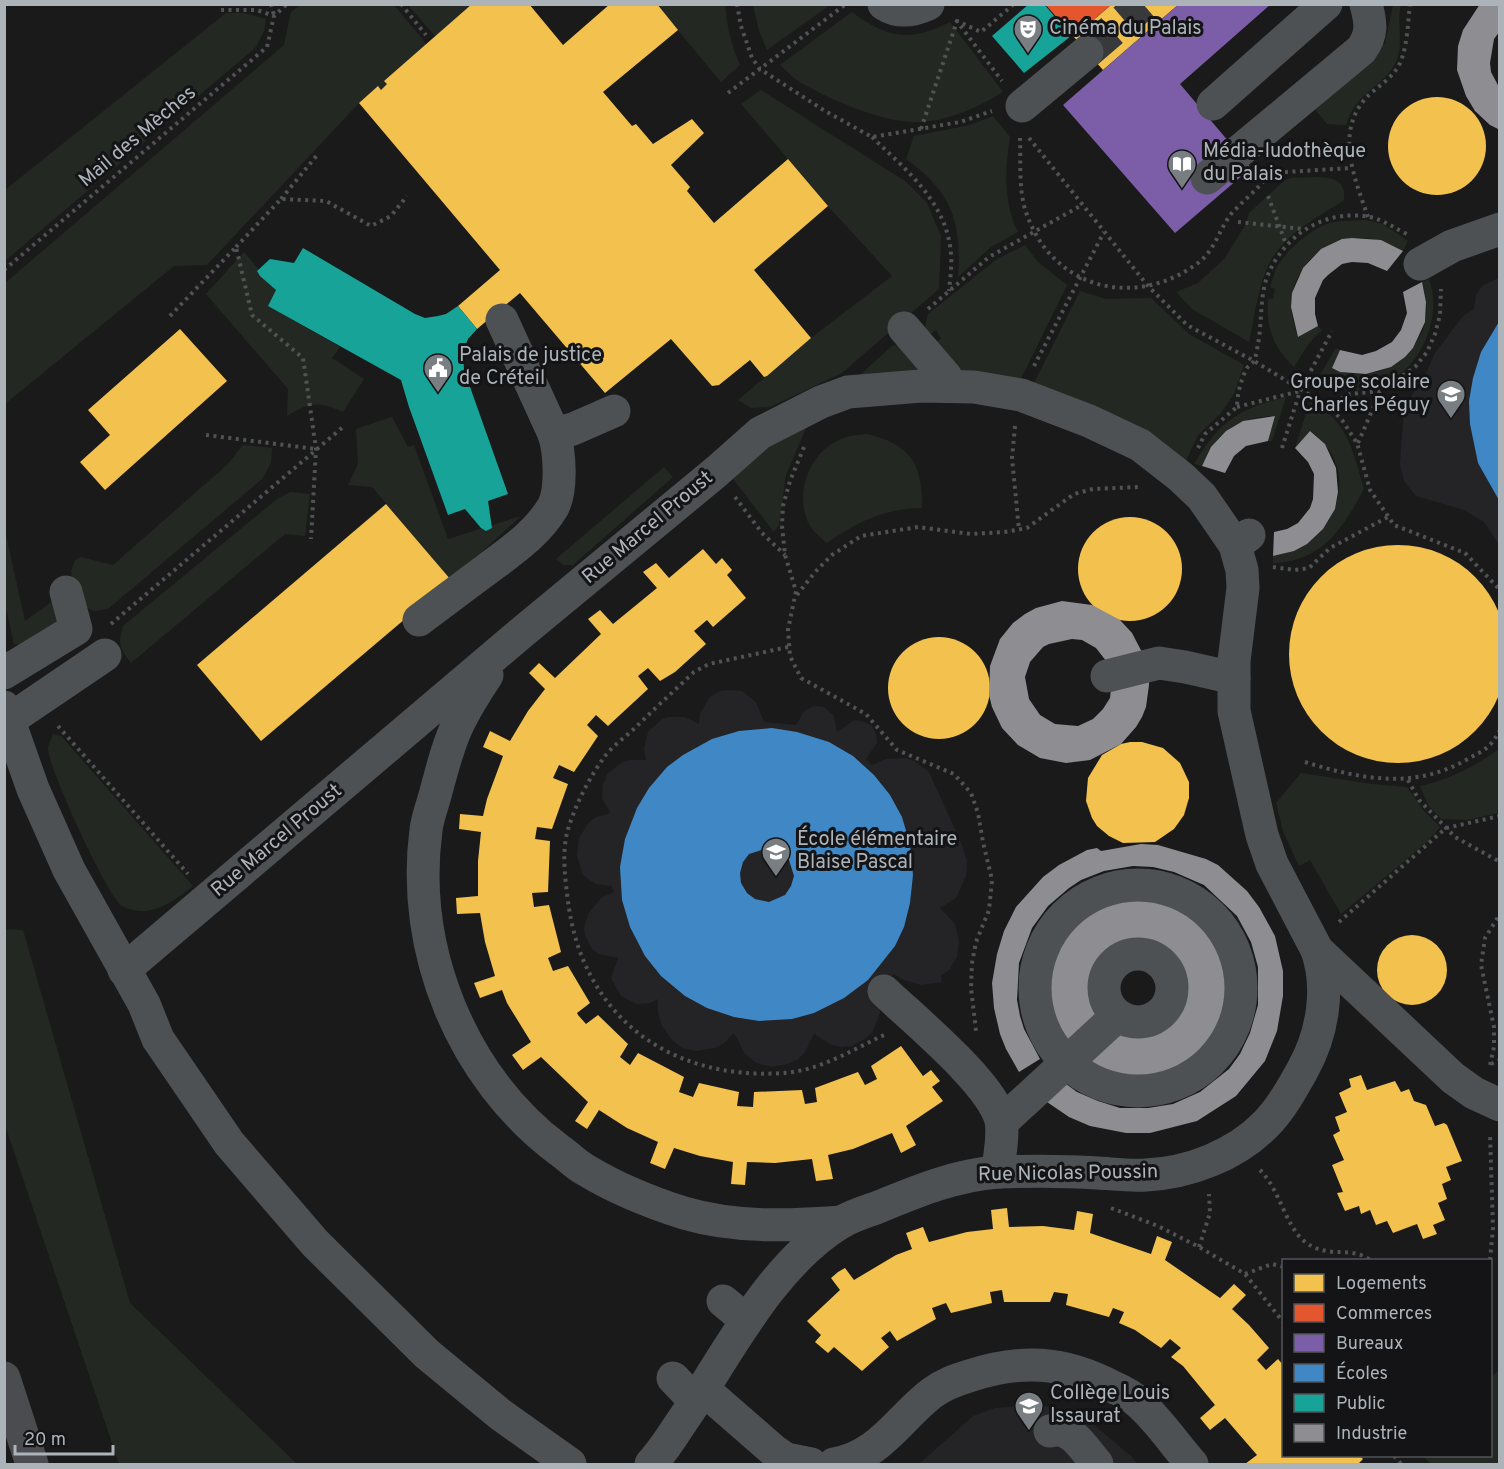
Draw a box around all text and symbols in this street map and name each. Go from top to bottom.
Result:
theatre icon: Cinéma du Palais [1012,13,1044,55]
place label: Cinéma du Palais [1049,16,1202,42]
street label: Mail des Mèches [74,80,202,194]
place label: Média-ludothèque du Palais [1203,139,1366,188]
library icon: Média-ludothèque du Palais [1166,148,1198,190]
place label: Palais de justice de Créteil [459,343,602,392]
public building icon: Palais de justice de Créteil [422,352,454,394]
place label: Groupe scolaire Charles Péguy [1290,370,1430,419]
school or university icon: Groupe scolaire Charles Péguy [1435,378,1467,420]
street label: Rue Marcel Proust [577,466,719,590]
street label: Rue Marcel Proust [206,779,348,903]
place label: École élémentaire Blaise Pascal [797,825,957,876]
school or university icon: École élémentaire Blaise Pascal [760,836,792,878]
street label: Rue Nicolas Poussin [978,1159,1158,1189]
legend [1282,1259,1492,1457]
text: Logements [1336,1273,1427,1296]
text: Commerces [1336,1303,1432,1326]
text: Bureaux [1336,1333,1403,1356]
text: Écoles [1336,1361,1388,1386]
place label: Collège Louis Issaurat [1050,1381,1170,1430]
school or university icon: Collège Louis Issaurat [1013,1390,1045,1432]
text: Public [1336,1393,1386,1416]
scale bar [15,1418,112,1456]
text: Industrie [1336,1423,1407,1446]
text: 20 m [24,1429,66,1452]

